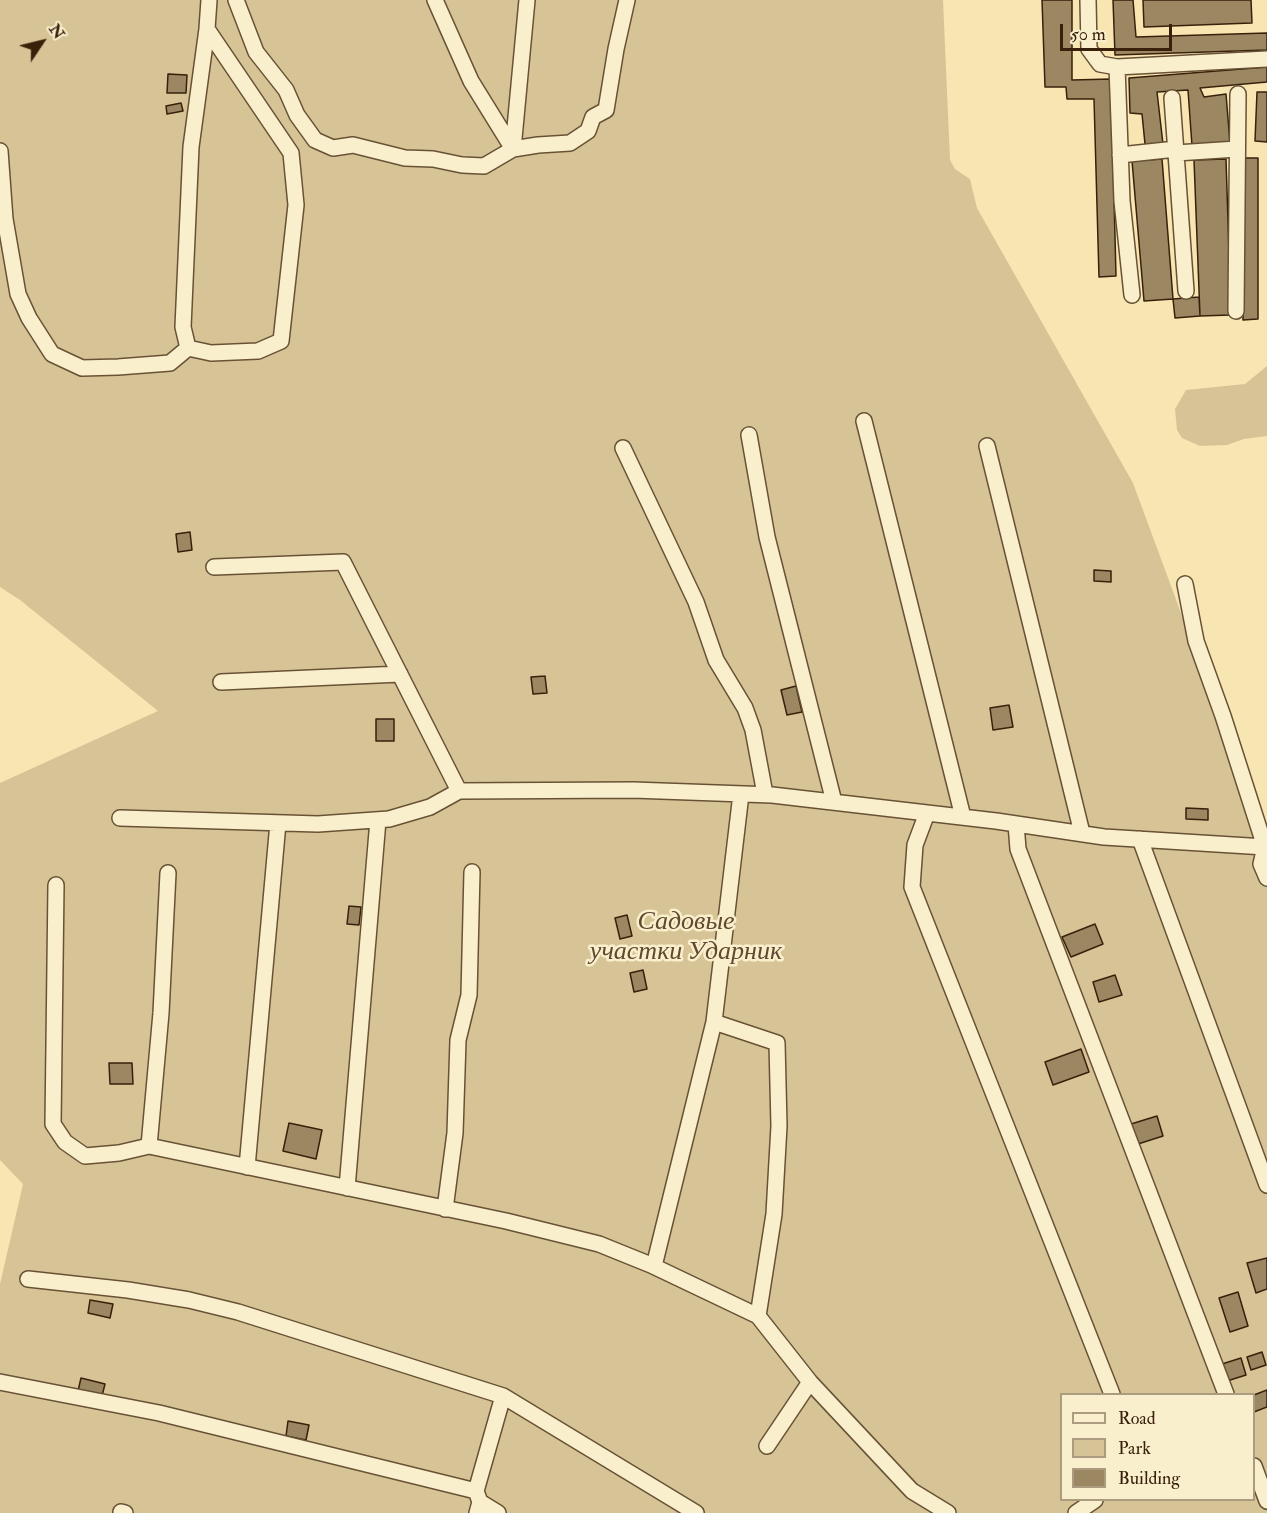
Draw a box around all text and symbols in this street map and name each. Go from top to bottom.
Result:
north arrow [12,12,72,72]
scale bar [1063,12,1176,50]
text: N [44,20,69,43]
text: 50 m [1071,23,1106,46]
park label: Садовые участки Ударник [590,907,782,969]
legend [1060,1393,1255,1501]
text: Road [1118,1407,1156,1430]
text: Park [1118,1437,1151,1460]
text: Building [1118,1467,1180,1490]

